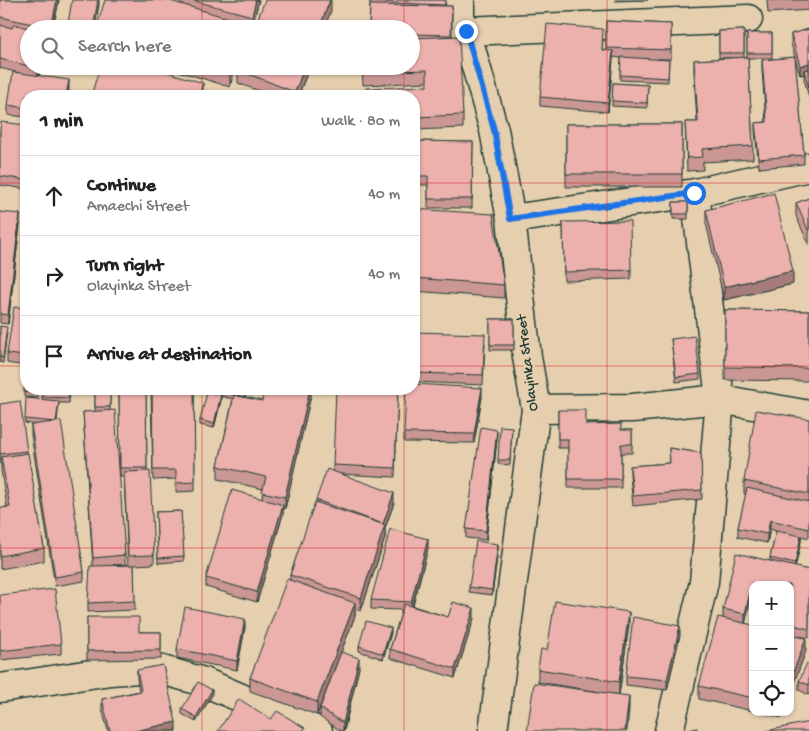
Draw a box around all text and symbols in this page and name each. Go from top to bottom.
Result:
search box [20,20,420,75]
route end [455,20,478,43]
icon: search [38,34,66,62]
text: Search here [78,36,172,59]
text: 1 min [40,110,83,135]
text: Walk · 80 m [321,113,400,132]
text: Continue [87,175,156,198]
icon: ahead [40,182,68,210]
route start [683,182,706,205]
text: 40 m [368,186,400,205]
text: Amaechi Street [87,198,189,217]
text: Turn right [87,255,163,278]
icon: right [40,262,68,290]
text: 40 m [368,266,400,285]
text: Olayinka Street [87,278,190,297]
street label: Olayinka Street [513,312,543,412]
icon: arrive [40,342,68,370]
text: Arrive at destination [87,344,251,367]
map controls [749,581,794,716]
button: + [749,581,794,626]
button: − [749,626,794,671]
button: locate [749,671,794,716]

